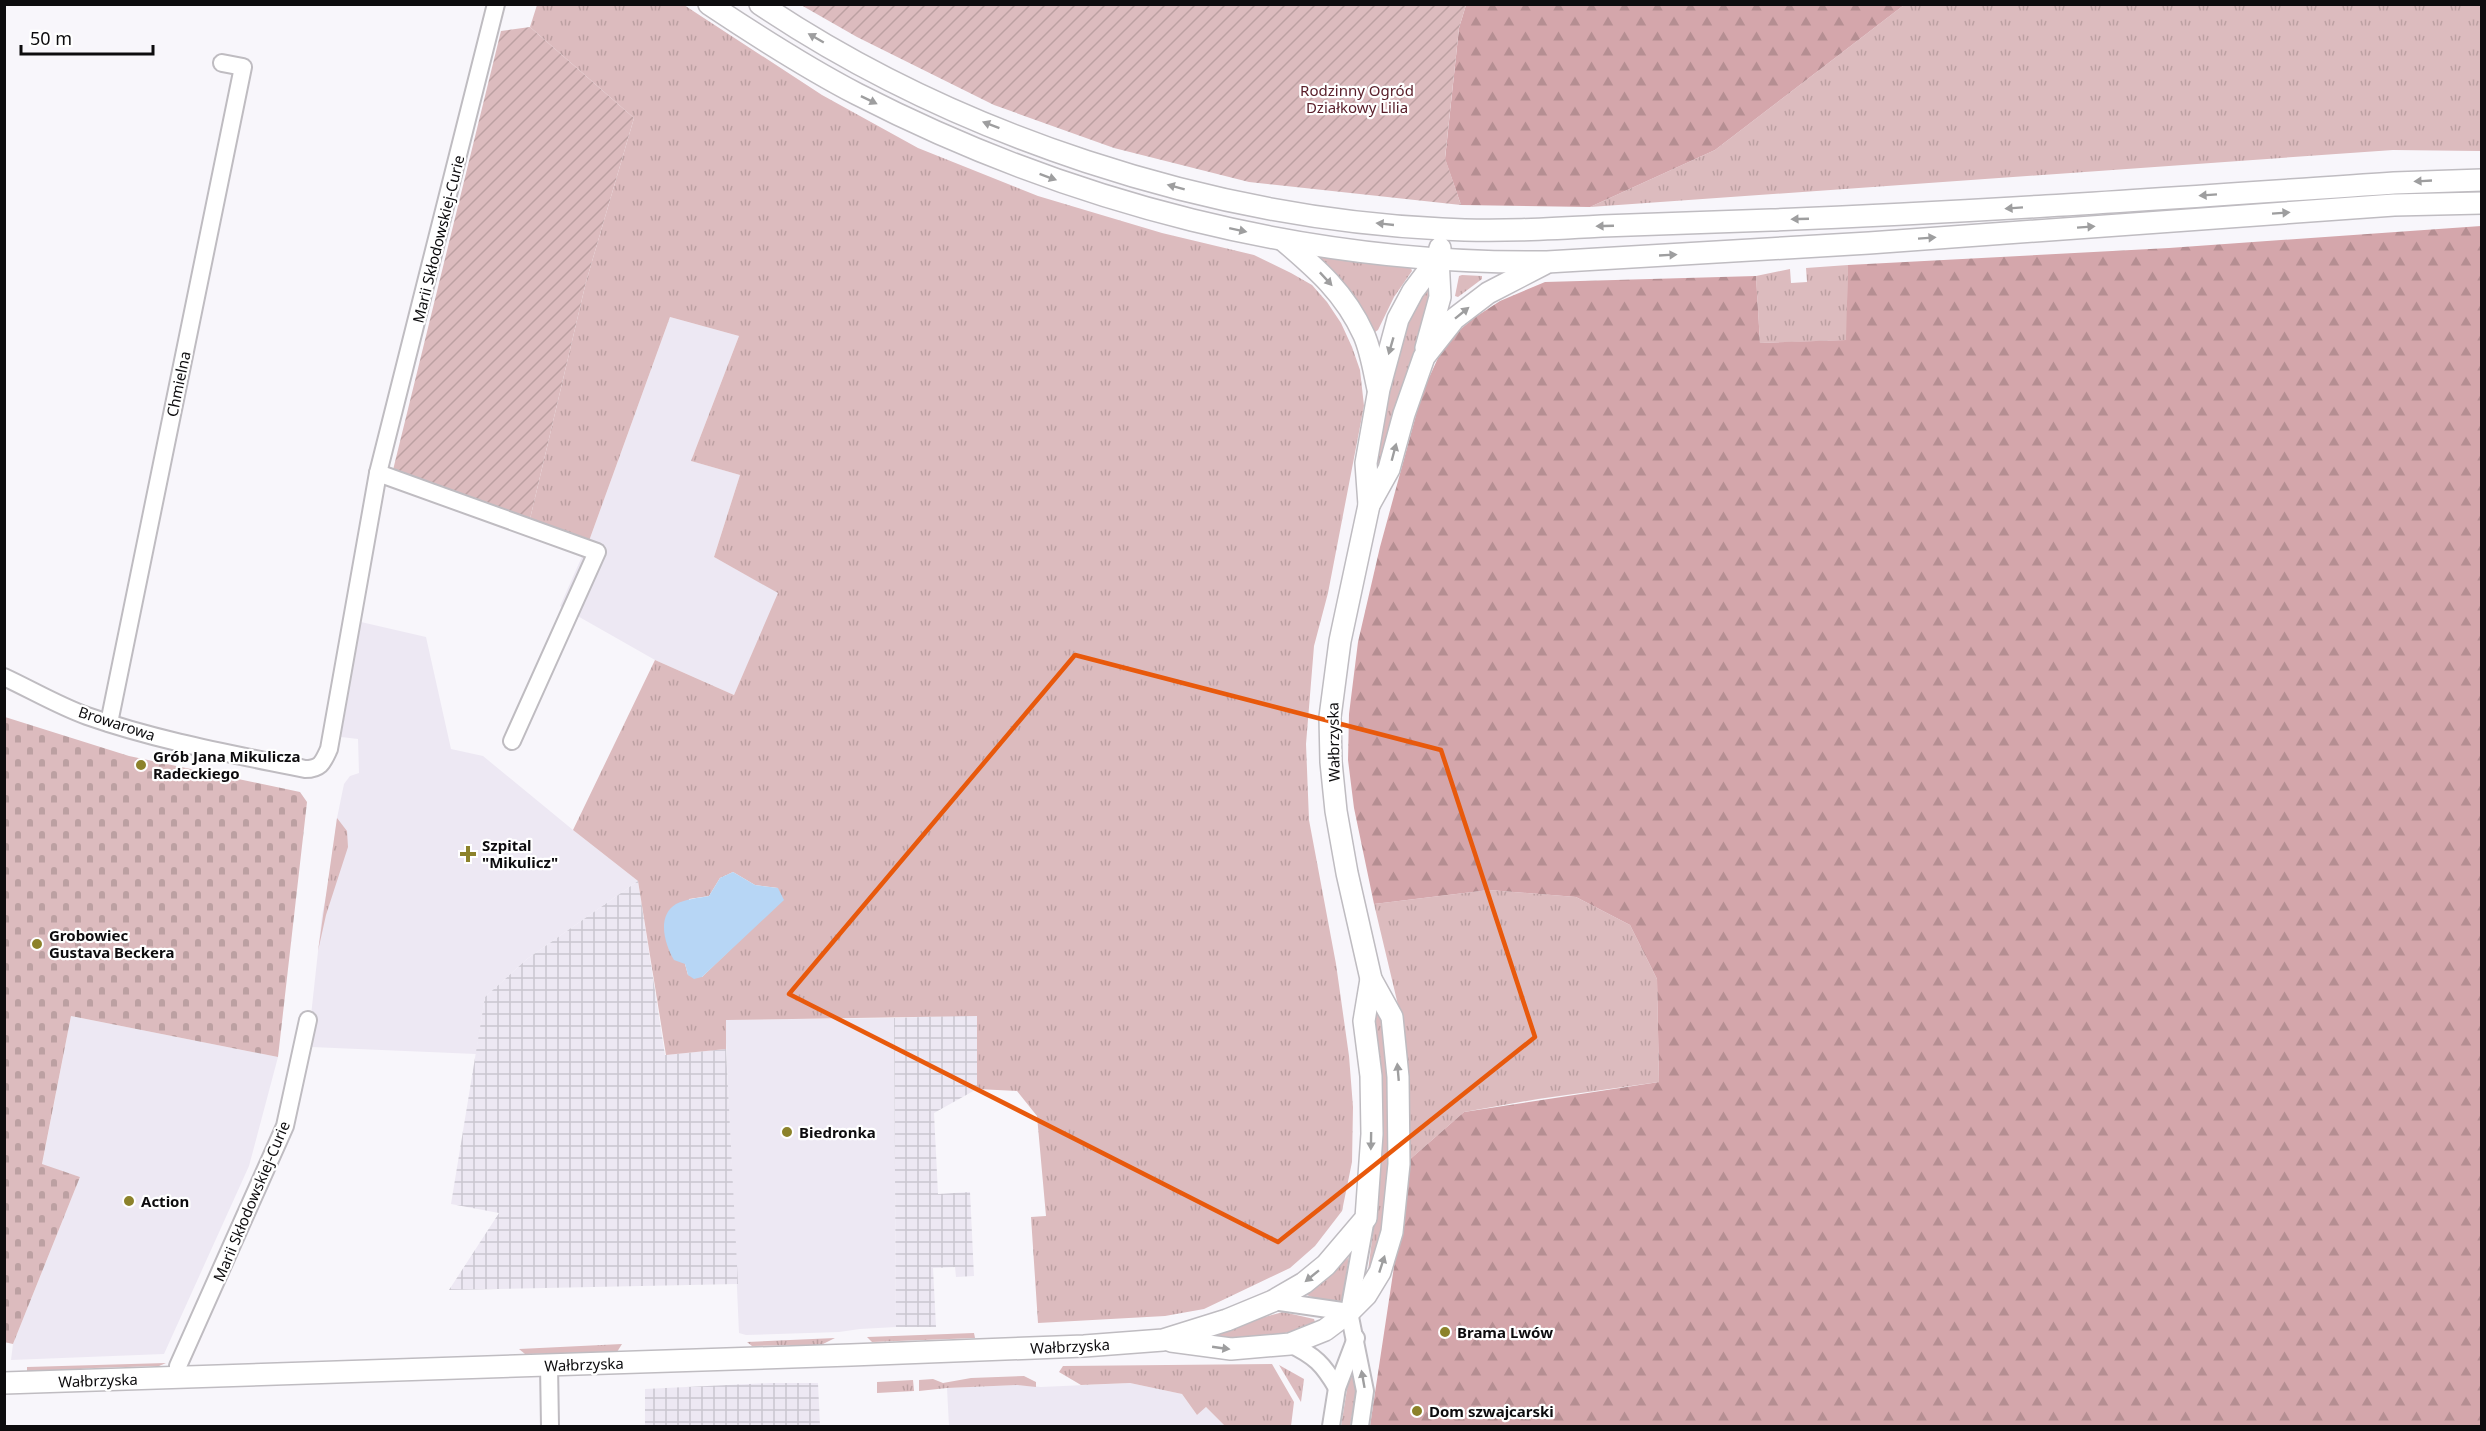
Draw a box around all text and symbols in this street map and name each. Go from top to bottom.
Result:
scale bar [21,18,153,56]
text: 50 m [30,26,72,50]
one-way arrow [808,33,824,44]
park label: Rodzinny Ogród Działkowy Lilia [1300,80,1414,117]
one-way arrow [861,95,878,104]
one-way arrow [982,120,1000,129]
street label: Marii Skłodowskiej-Curie [407,153,469,325]
one-way arrow [1039,172,1057,182]
one-way arrow [2414,177,2433,186]
one-way arrow [1166,182,1184,191]
one-way arrow [2199,191,2218,200]
one-way arrow [2004,204,2023,213]
one-way arrow [2271,208,2290,218]
one-way arrow [1791,214,1810,224]
one-way arrow [1375,219,1394,229]
one-way arrow [1596,222,1615,231]
one-way arrow [2077,222,2096,231]
one-way arrow [1229,226,1248,235]
one-way arrow [1917,234,1936,243]
one-way arrow [1659,250,1678,260]
one-way arrow [1319,271,1333,286]
one-way arrow [1454,307,1470,320]
one-way arrow [1386,337,1395,355]
street label: Chmielna [161,349,195,419]
one-way arrow [1390,443,1399,461]
street label: Browarowa [76,701,158,745]
street label: Wałbrzyska [1322,702,1344,782]
place label: Grób Jana Mikulicza Radeckiego [153,746,300,783]
marker: Grób Jana Mikulicza Radeckiego [134,758,148,772]
place label: Szpital "Mikulicz" [482,835,558,872]
marker: Szpital "Mikulicz" [459,845,477,863]
place label: Grobowiec Gustava Beckera [49,925,174,962]
marker: Grobowiec Gustava Beckera [30,937,44,951]
one-way arrow [1393,1062,1402,1081]
street label: Marii Skłodowskiej-Curie [208,1118,294,1284]
place label: Biedronka [799,1122,876,1142]
marker: Biedronka [780,1125,794,1139]
one-way arrow [1367,1132,1376,1151]
place label: Action [141,1191,189,1211]
marker: Action [122,1194,136,1208]
one-way arrow [1377,1255,1387,1273]
one-way arrow [1305,1270,1320,1282]
place label: Brama Lwów [1457,1322,1553,1342]
marker: Brama Lwów [1438,1325,1452,1339]
street label: Wałbrzyska [1030,1334,1110,1358]
one-way arrow [1212,1343,1231,1352]
street label: Wałbrzyska [544,1353,624,1375]
street label: Wałbrzyska [58,1369,138,1391]
one-way arrow [1358,1369,1367,1388]
place label: Dom szwajcarski [1429,1401,1554,1421]
marker: Dom szwajcarski [1410,1404,1424,1418]

